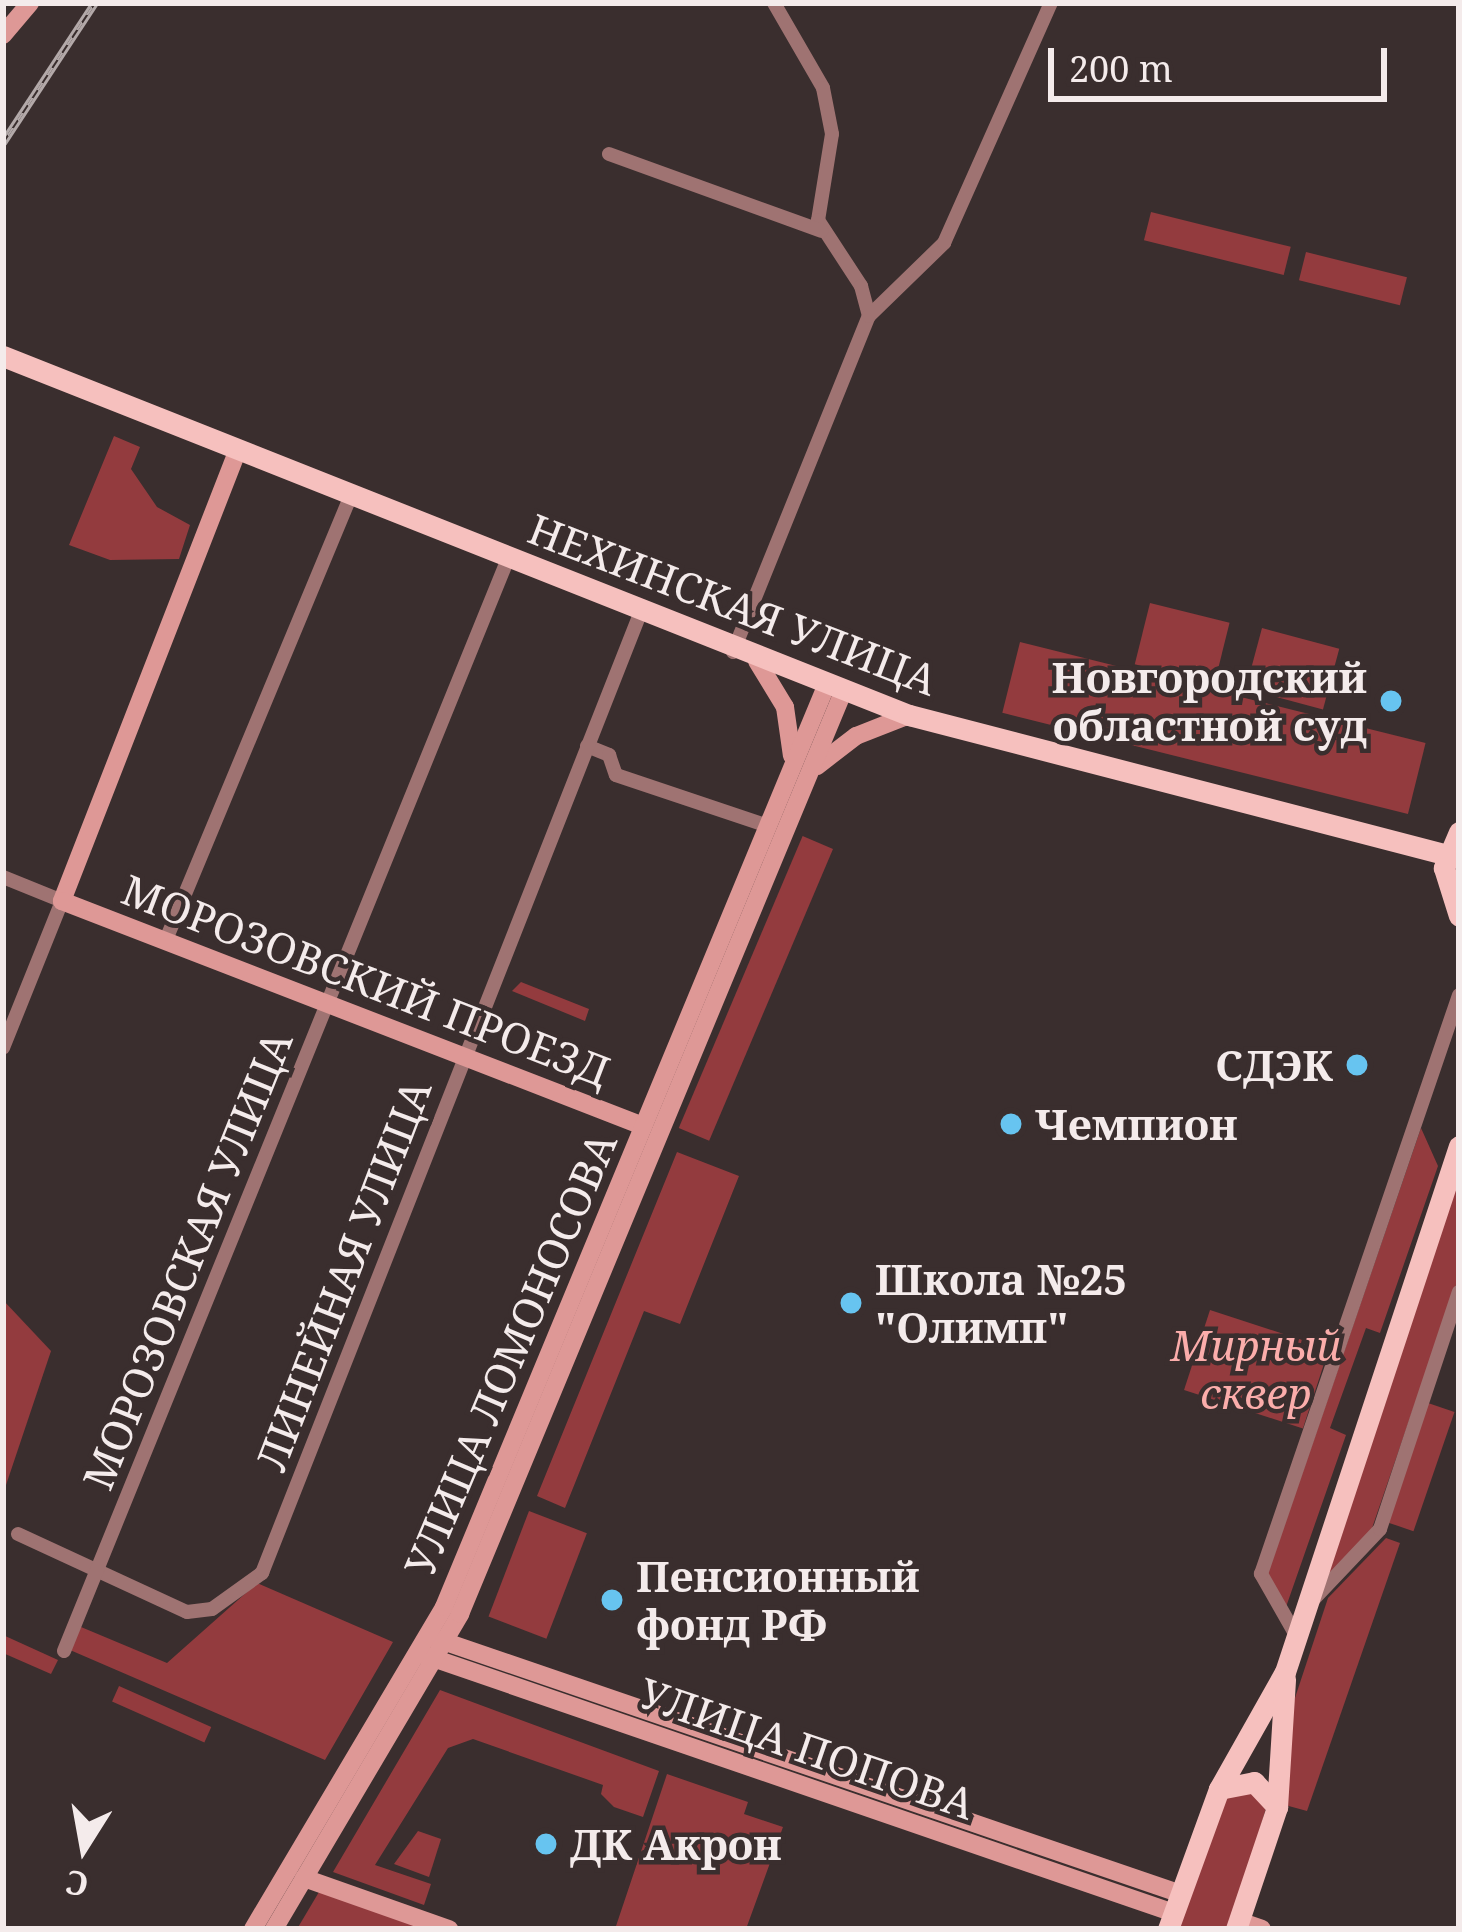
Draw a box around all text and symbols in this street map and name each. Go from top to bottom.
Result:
scale bar [1054,24,1393,98]
text: 200 m [1069,44,1173,93]
street label: НЕХИНСКАЯ УЛИЦА [522,503,944,705]
place label: Новгородский областной суд [1052,652,1367,750]
marker: Новгородский областной суд [1378,688,1404,714]
street label: МОРОЗОВСКИЙ ПРОЕЗД [115,864,617,1096]
street label: МОРОЗОВСКАЯ УЛИЦА [72,1024,302,1496]
place label: СДЭК [1215,1040,1333,1090]
marker: СДЭК [1344,1052,1370,1078]
street label: ЛИНЕЙНАЯ УЛИЦА [245,1072,441,1478]
place label: Чемпион [1035,1099,1238,1149]
marker: Чемпион [998,1111,1024,1137]
street label: УЛИЦА ЛОМОНОСОВА [394,1125,626,1583]
place label: Школа №25 "Олимп" [875,1254,1127,1352]
marker: Школа №25 "Олимп" [838,1290,864,1316]
park label: Мирный сквер [1170,1320,1342,1418]
place label: Пенсионный фонд РФ [636,1551,920,1650]
marker: Пенсионный фонд РФ [599,1587,625,1613]
street label: УЛИЦА ПОПОВА [633,1667,981,1829]
north arrow [24,1788,144,1908]
place label: ДК Акрон [570,1819,782,1869]
marker: ДК Акрон [533,1831,559,1857]
text: С [62,1860,92,1908]

